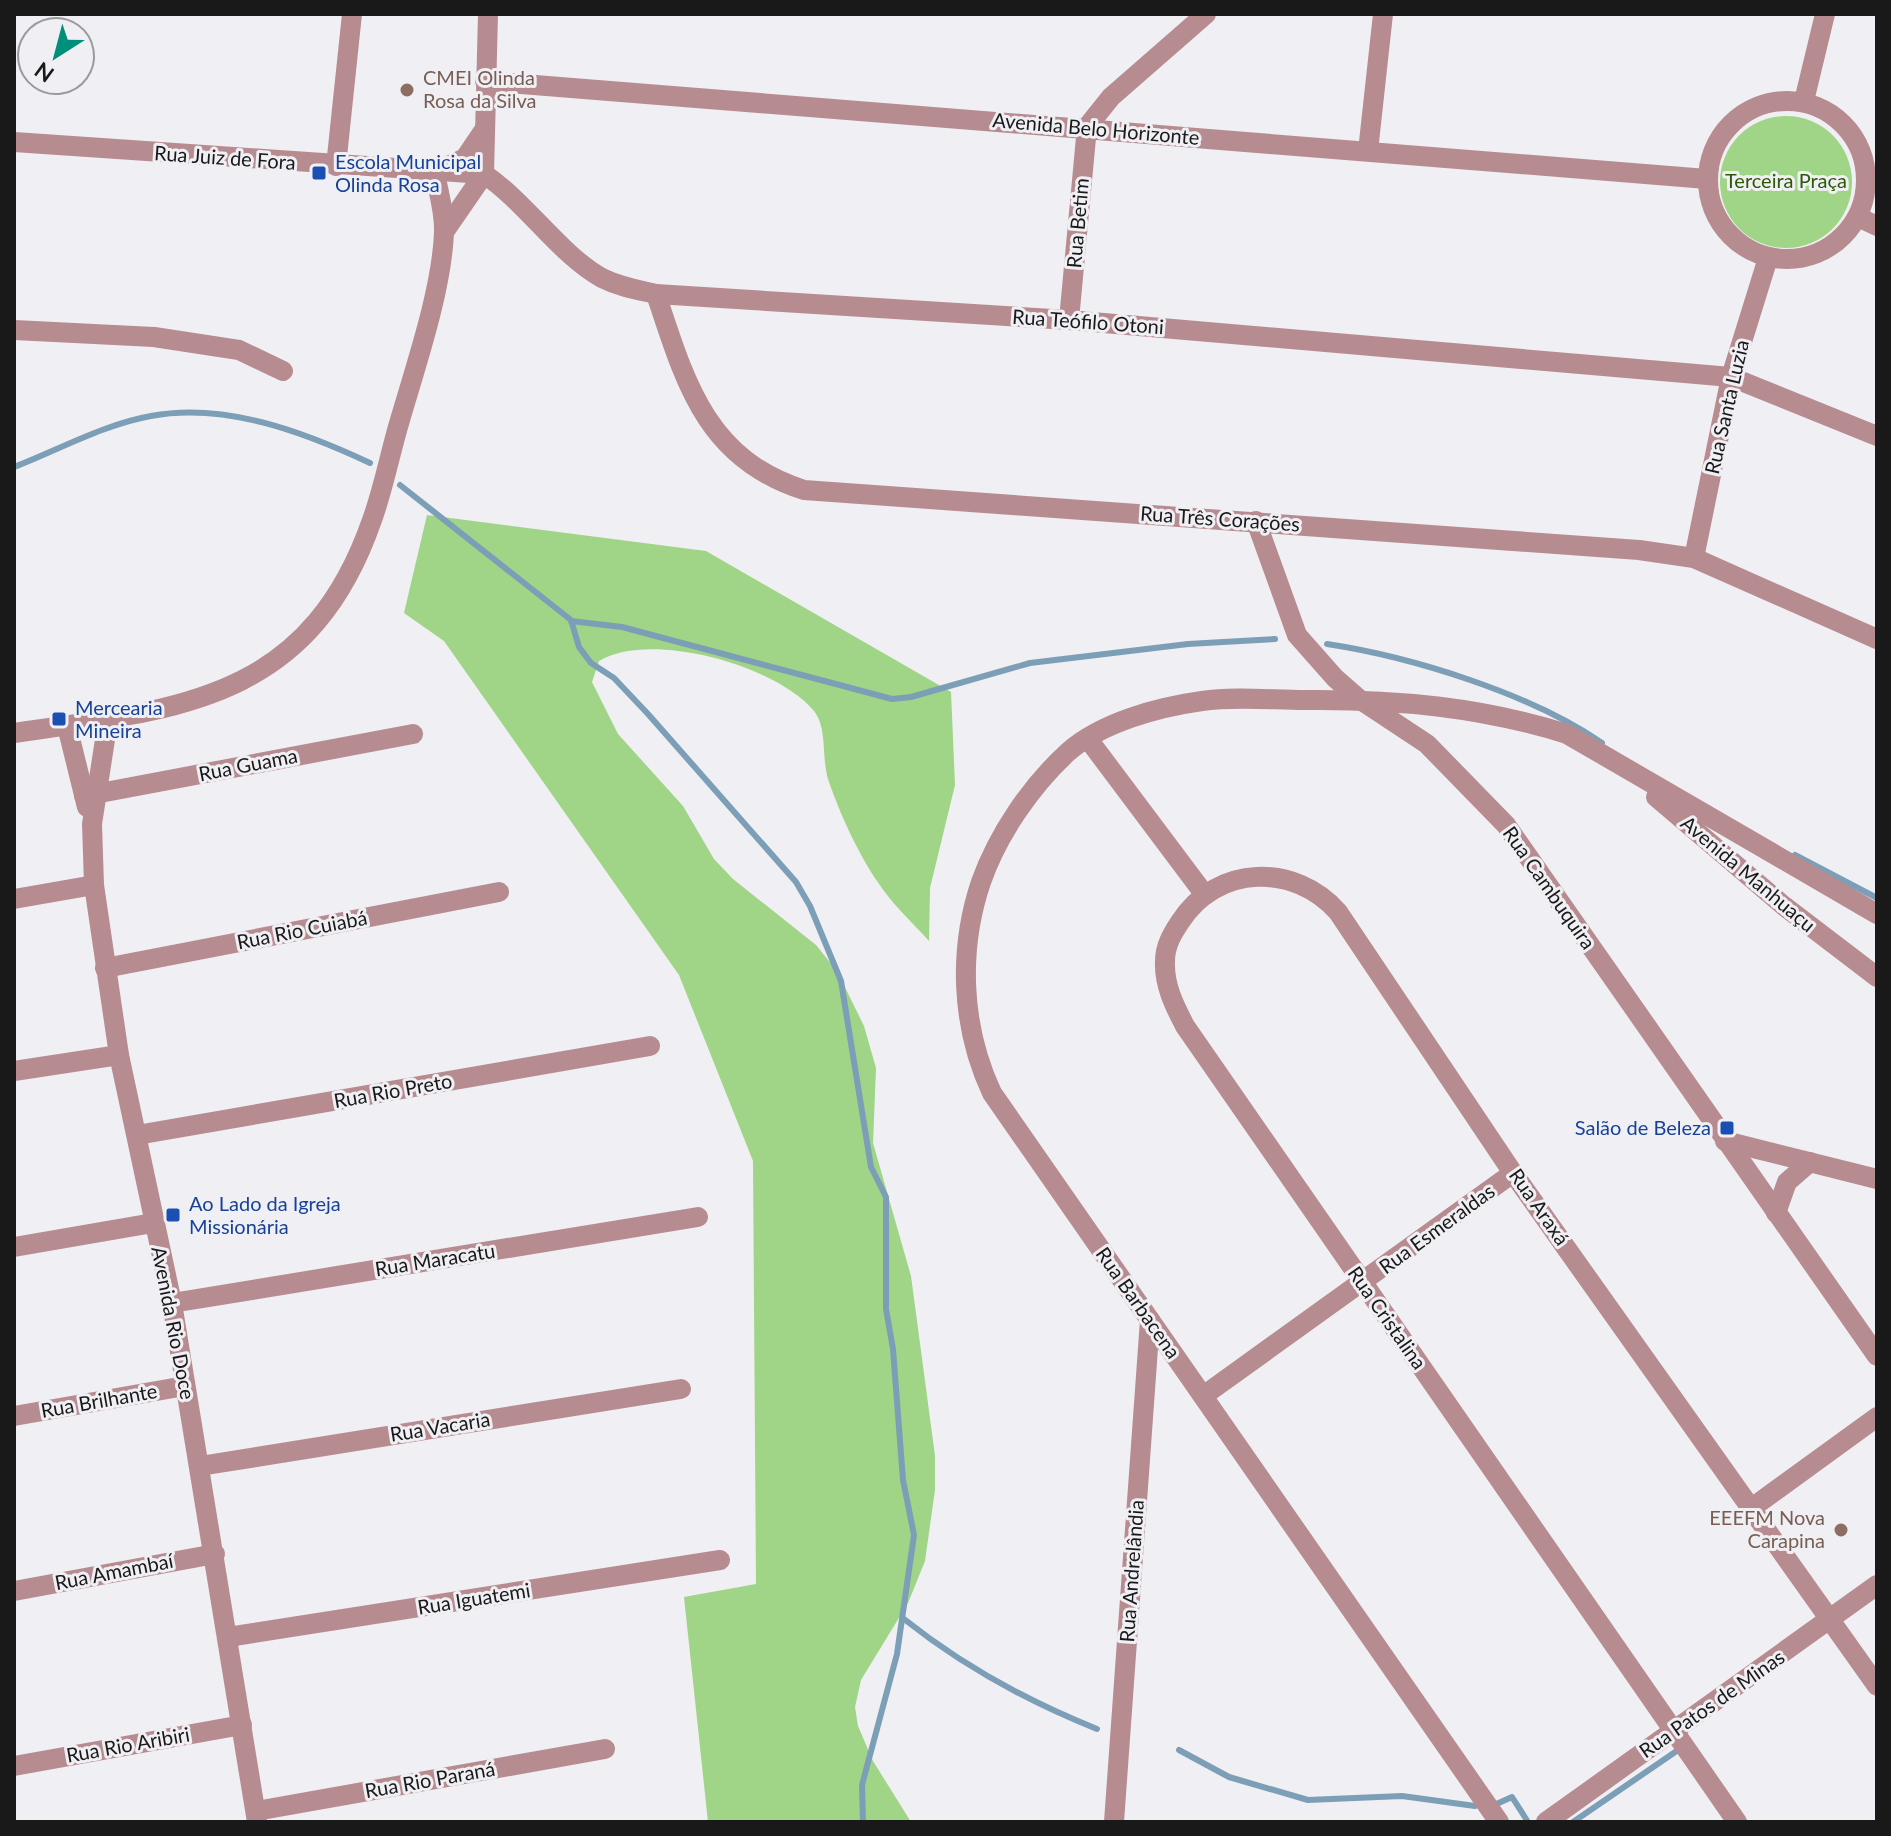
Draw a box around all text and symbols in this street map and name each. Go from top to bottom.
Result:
north arrow [16,16,96,96]
text: N [29,57,59,88]
place label: CMEI Olinda Rosa da Silva [423,65,537,112]
marker: CMEI Olinda Rosa da Silva [398,81,416,99]
street label: Avenida Belo Horizonte [992,107,1200,149]
street label: Rua Juiz de Fora [154,140,297,174]
place label: Escola Municipal Olinda Rosa [335,149,481,196]
marker: Escola Municipal Olinda Rosa [310,164,328,182]
park label: Terceira Praça [1725,168,1847,192]
street label: Rua Betim [1061,177,1093,269]
street label: Rua Teófilo Otoni [1012,304,1165,338]
street label: Rua Santa Luzia [1699,337,1753,476]
street label: Rua Três Corações [1139,500,1301,536]
place label: Mercearia Mineira [75,695,163,742]
marker: Mercearia Mineira [50,710,68,728]
street label: Rua Guama [196,743,299,785]
street label: Avenida Manhuaçu [1677,810,1821,936]
street label: Rua Cambuquira [1499,821,1601,954]
street label: Rua Rio Cuiabá [235,905,369,953]
street label: Rua Rio Preto [332,1068,454,1112]
place label: Salão de Beleza [1575,1115,1711,1139]
marker: Salão de Beleza [1718,1119,1736,1137]
street label: Rua Araxá [1505,1163,1575,1249]
street label: Rua Esmeraldas [1374,1178,1499,1278]
place label: Ao Lado da Igreja Missionária [189,1191,341,1238]
marker: Ao Lado da Igreja Missionária [164,1206,182,1224]
street label: Rua Maracatu [373,1238,497,1280]
street label: Rua Barbacena [1092,1242,1186,1363]
street label: Avenida Rio Doce [147,1244,201,1401]
street label: Rua Cristalina [1344,1261,1432,1374]
street label: Rua Brilhante [39,1378,159,1422]
street label: Rua Vacaria [388,1406,492,1446]
street label: Rua Andrelândia [1114,1499,1148,1643]
place label: EEEFM Nova Carapina [1709,1505,1825,1552]
marker: EEEFM Nova Carapina [1832,1521,1850,1539]
street label: Rua Amambaí [53,1548,176,1594]
street label: Rua Iguatemi [416,1577,532,1619]
street label: Rua Patos de Minas [1634,1644,1789,1762]
street label: Rua Rio Aribiri [64,1721,191,1767]
street label: Rua Rio Paraná [363,1756,497,1802]

